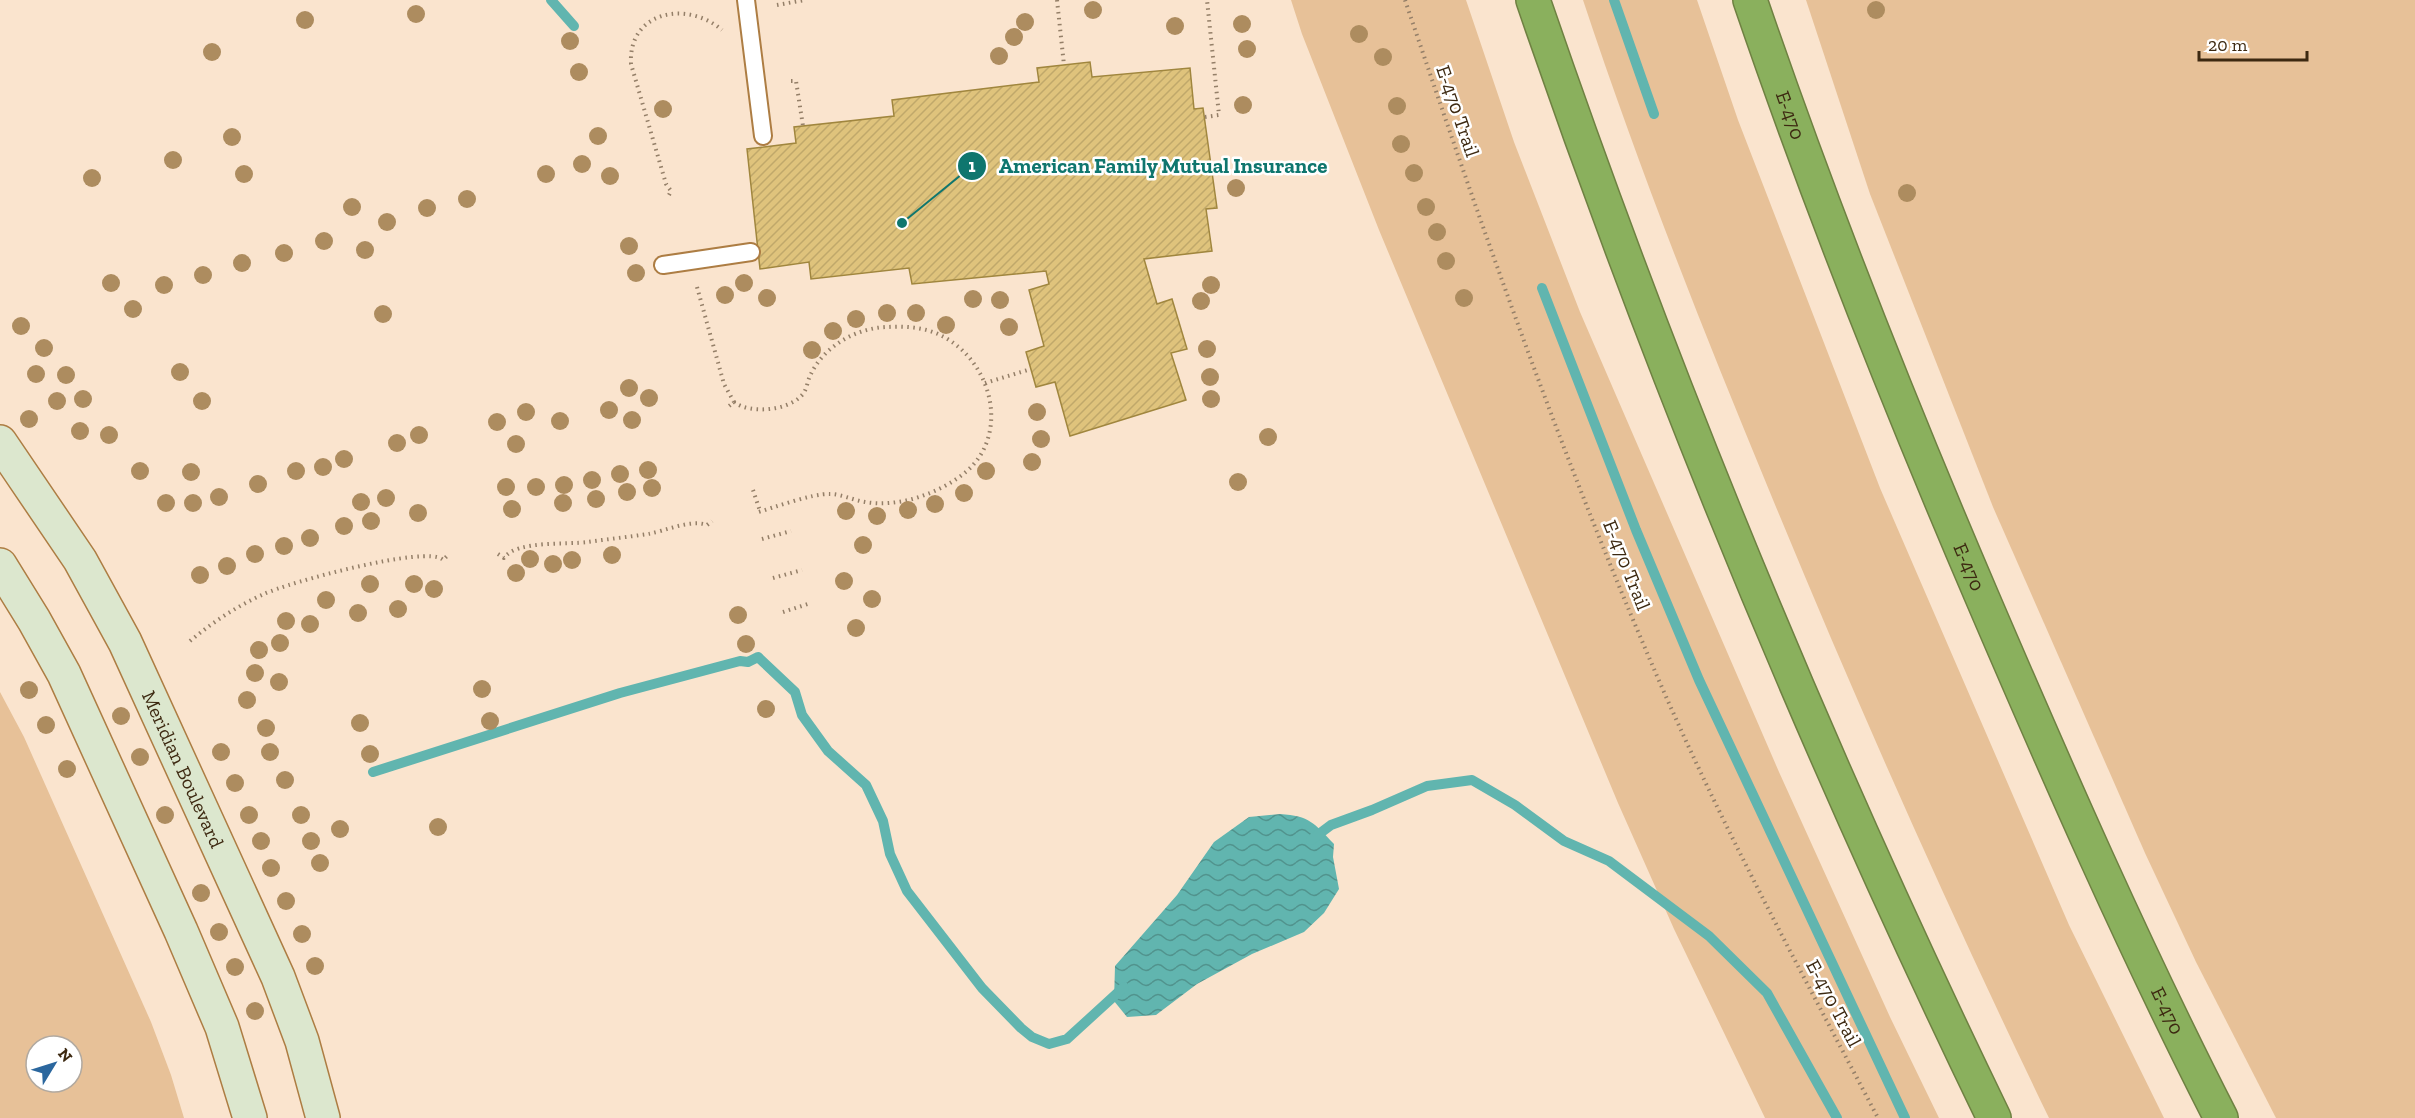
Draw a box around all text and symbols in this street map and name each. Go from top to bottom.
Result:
scale bar [2199,24,2307,62]
text: 20 m [2208,34,2248,56]
street label: E-470 Trail [1431,62,1485,160]
street label: E-470 [1771,88,1810,143]
callout: American Family Mutual Insurance [957,146,1340,185]
text: American Family Mutual Insurance [999,153,1327,178]
text: 1 [968,155,976,177]
street label: E-470 Trail [1598,516,1656,614]
street label: E-470 [1948,539,1990,595]
street label: Meridian Boulevard [137,687,229,852]
street label: E-470 Trail [1801,955,1867,1051]
street label: E-470 [2146,983,2189,1038]
north arrow [24,1034,84,1094]
text: N [54,1044,77,1066]

